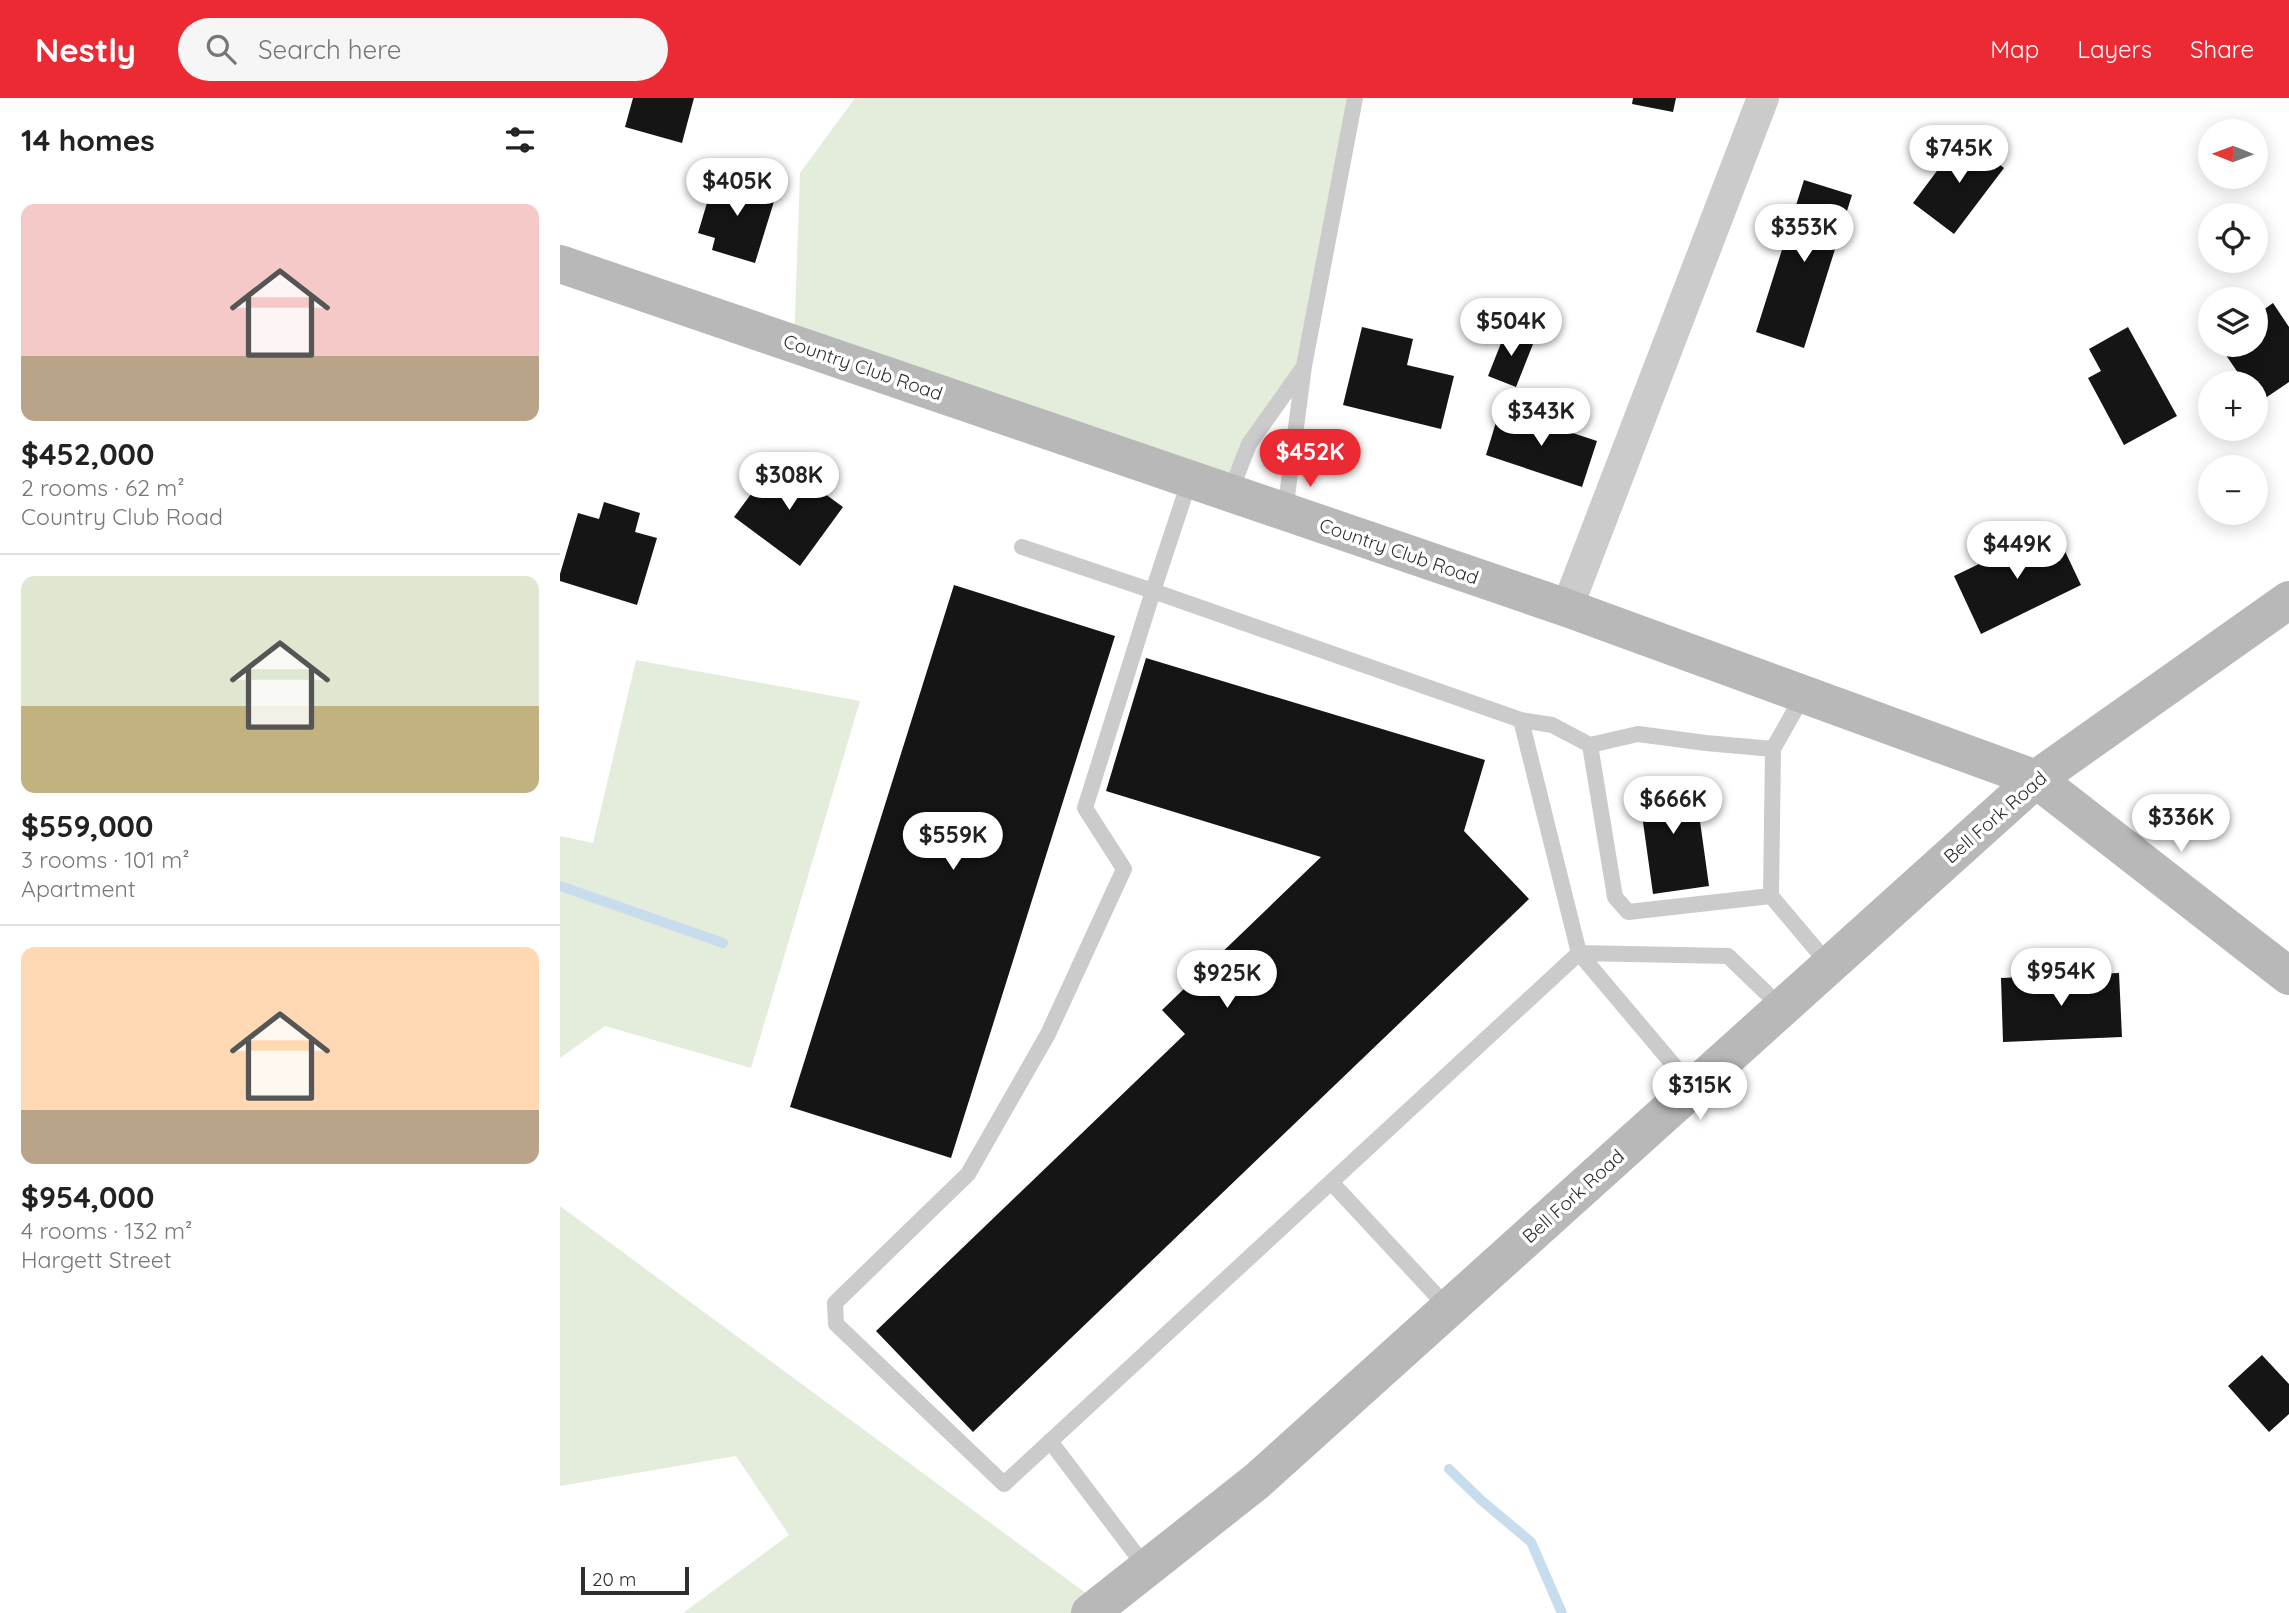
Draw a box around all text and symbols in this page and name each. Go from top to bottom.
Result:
search box [178,18,668,81]
text: Nestly [35,29,136,70]
icon: search [202,30,240,68]
text: Search here [258,33,401,66]
text: Map [1990,34,2039,64]
text: Layers [2077,34,2152,64]
text: Share [2190,34,2254,64]
north arrow [2198,119,2268,189]
map controls [2198,119,2268,525]
text: 14 homes [21,121,155,159]
icon: filters [501,121,539,159]
pin: $745K [1910,126,2008,185]
text: $745K [1925,133,1993,162]
pin: $405K [688,158,786,218]
text: $405K [702,166,772,195]
button: locate [2198,203,2268,273]
pin: $353K [1755,204,1853,264]
text: $353K [1771,212,1837,241]
icon: home [217,250,343,376]
button: layers [2198,287,2268,357]
pin: $504K [1462,299,1560,358]
text: $504K [1476,306,1546,335]
street label: Country Club Road [780,329,946,405]
button: + [2198,371,2268,441]
pin: $343K [1492,388,1590,448]
text: $343K [1507,396,1575,425]
pin: $452K [1261,430,1359,489]
text: $452,000 [21,435,154,473]
text: $452K [1276,437,1344,466]
pin: $308K [740,452,838,512]
button: − [2198,455,2268,525]
text: $308K [755,460,823,489]
text: 2 rooms · 62 m² [21,473,185,502]
text: Country Club Road [21,502,223,531]
street label: Country Club Road [1316,513,1482,589]
pin: $449K [1968,522,2066,581]
text: $449K [1983,529,2051,558]
icon: home [217,622,343,748]
street label: Bell Fork Road [1939,766,2051,868]
pin: $666K [1624,776,1722,836]
text: $666K [1640,784,1706,813]
pin: $336K [2132,794,2230,854]
text: $336K [2148,802,2214,831]
text: $559,000 [21,807,153,845]
pin: $559K [904,812,1002,872]
text: $559K [919,820,987,849]
text: 3 rooms · 101 m² [21,845,190,874]
text: Apartment [21,874,135,903]
pin: $954K [2012,948,2110,1008]
pin: $925K [1178,950,1276,1010]
text: $954K [2027,956,2095,985]
text: $925K [1193,958,1261,987]
icon: home [217,993,343,1119]
pin: $315K [1651,1062,1749,1122]
text: $315K [1668,1070,1732,1099]
street label: Bell Fork Road [1517,1144,1629,1248]
text: $954,000 [21,1178,154,1216]
text: 4 rooms · 132 m² [21,1216,192,1245]
text: Hargett Street [21,1245,172,1274]
scale bar [581,1564,690,1596]
text: 20 m [592,1567,636,1591]

